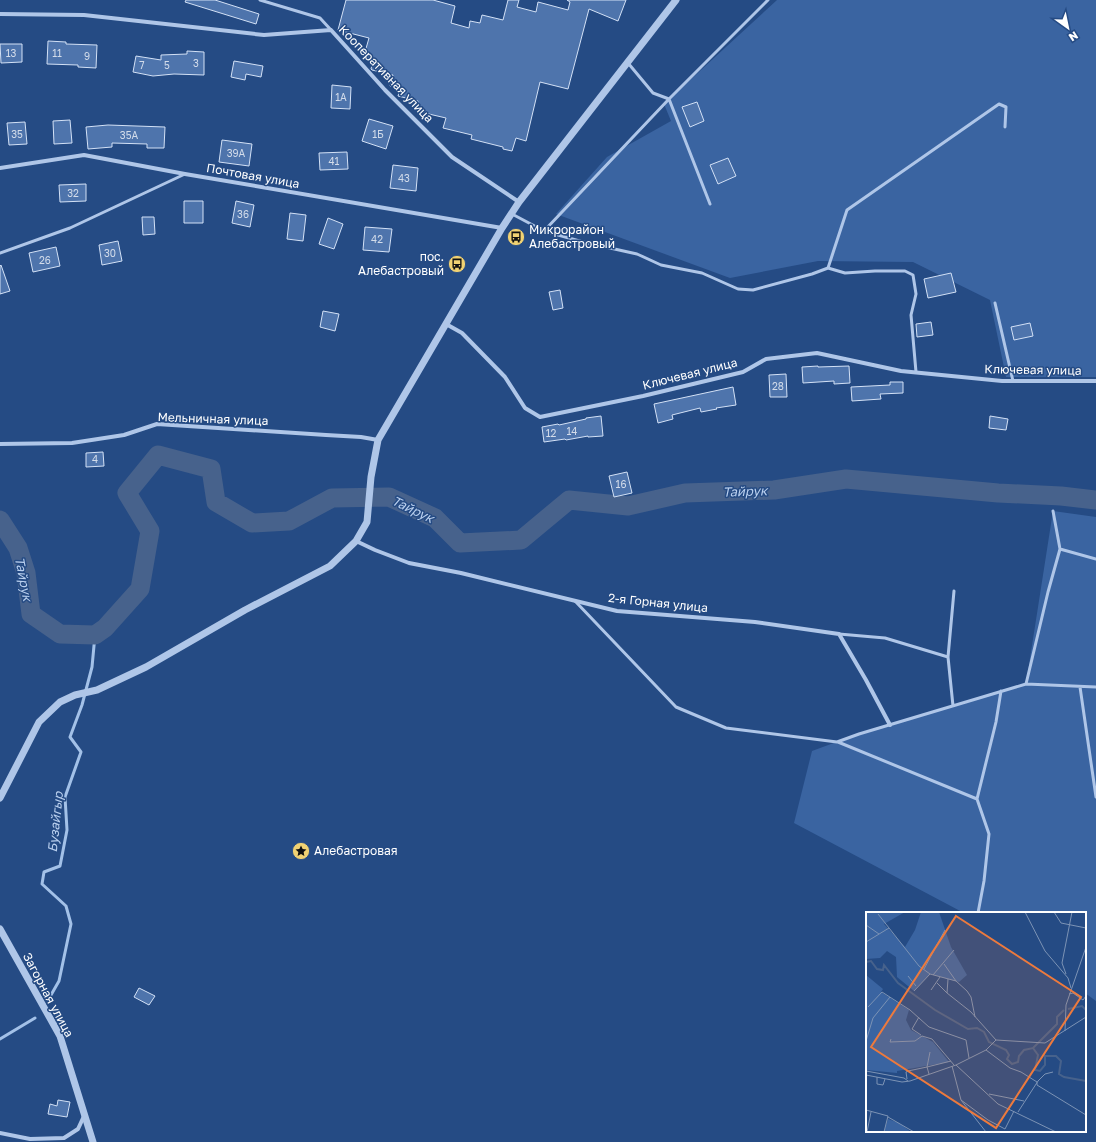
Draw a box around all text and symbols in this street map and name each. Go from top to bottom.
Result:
north arrow [1048,8,1088,48]
street label: Кооперативная улица [336,22,437,126]
text: N [1067,29,1081,45]
house number: 13 [6,47,16,59]
house number: 11 [52,47,62,59]
house number: 9 [84,50,90,62]
house number: 3 [193,57,199,69]
house number: 7 [139,59,145,71]
house number: 5 [164,59,170,71]
house number: 1А [335,91,347,103]
house number: 35 [11,128,23,140]
house number: 1Б [372,128,384,140]
house number: 35А [120,129,138,141]
house number: 39А [227,147,246,159]
house number: 41 [329,155,340,167]
street label: Почтовая улица [205,160,301,191]
house number: 43 [398,172,410,184]
house number: 32 [67,187,79,199]
house number: 36 [237,208,249,220]
place label: Микрорайон Алебастровый [529,222,615,251]
bus stop icon: Микрорайон Алебастровый [506,227,526,247]
house number: 42 [371,233,383,245]
house number: 30 [104,247,116,259]
place label: пос. Алебастровый [358,249,444,278]
house number: 26 [39,254,51,266]
bus stop icon: пос. Алебастровый [447,254,467,274]
street label: Ключевая улица [641,354,739,393]
street label: Ключевая улица [984,361,1082,378]
house number: 28 [772,380,784,392]
street label: Мельничная улица [157,409,269,428]
house number: 14 [567,425,577,437]
house number: 12 [546,427,557,439]
house number: 4 [92,453,98,465]
house number: 16 [616,478,626,490]
water label: Тайрук [722,482,769,500]
water label: Тайрук [389,492,438,527]
water label: Тайрук [12,556,36,604]
street label: 2-я Горная улица [607,590,709,615]
water label: Бузайгыр [44,790,66,853]
place icon: Алебастровая [291,841,311,861]
place label: Алебастровая [314,843,398,858]
inset map [866,912,1086,1132]
street label: Загорная улица [20,950,77,1040]

